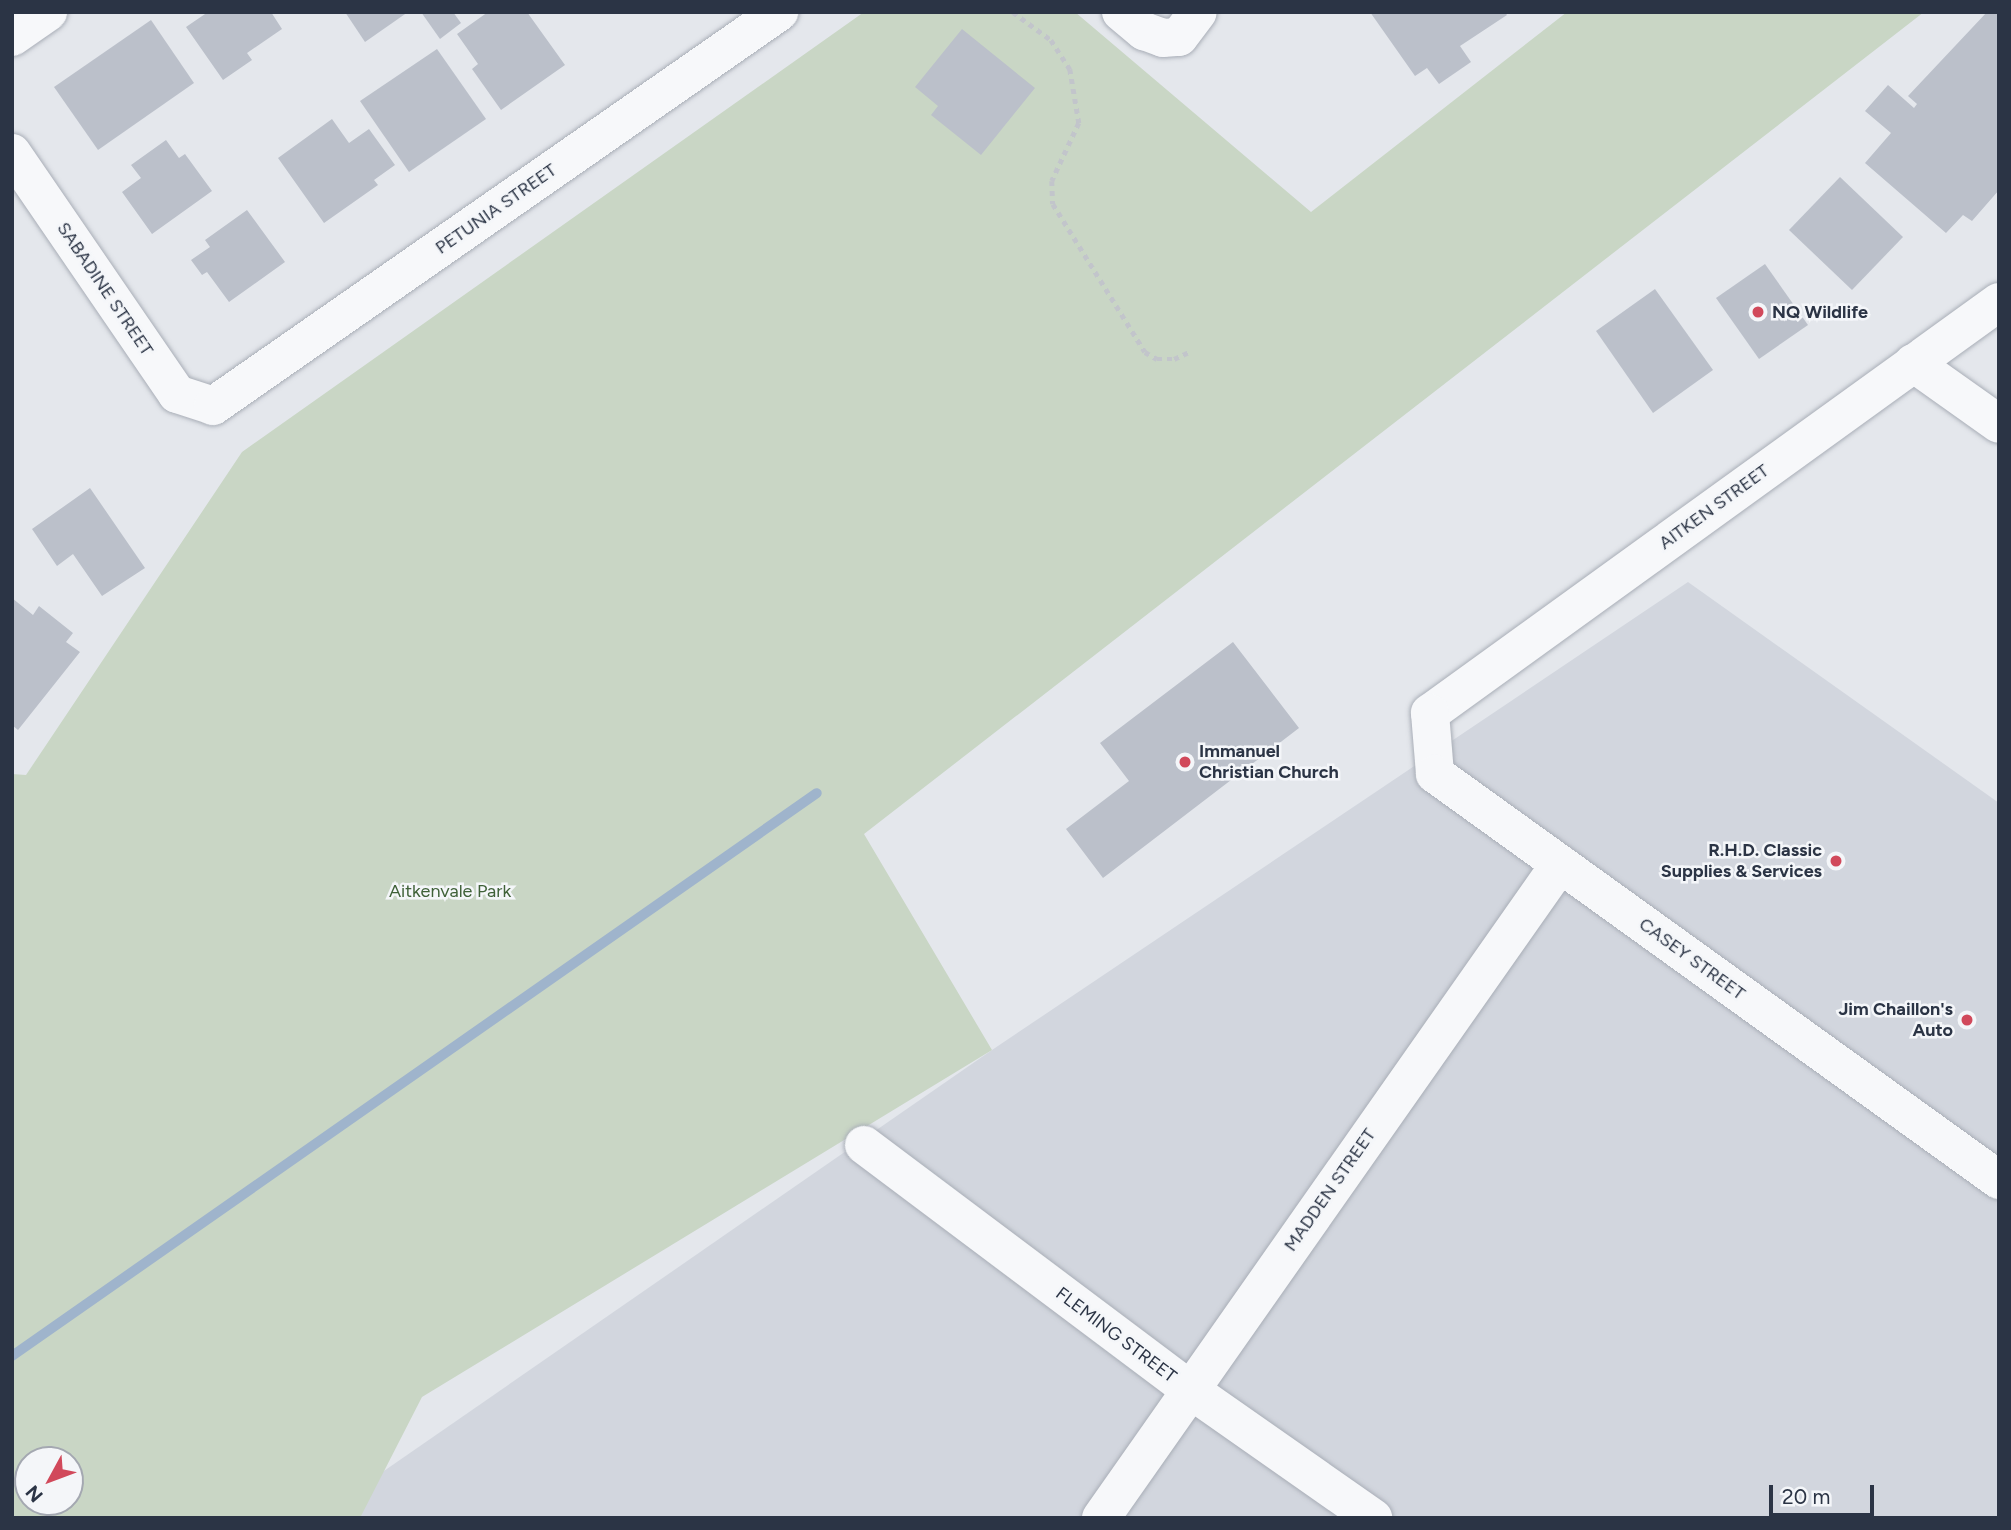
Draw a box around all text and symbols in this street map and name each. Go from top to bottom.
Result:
street label: PETUNIA STREET [431,159,561,259]
street label: SABADINE STREET [52,218,158,360]
place label: NQ Wildlife [1772,301,1868,323]
marker: NQ Wildlife [1750,304,1766,320]
street label: AITKEN STREET [1655,460,1773,554]
place label: Immanuel Christian Church [1199,741,1339,784]
marker: Immanuel Christian Church [1177,754,1193,770]
place label: R.H.D. Classic Supplies & Services [1661,840,1822,882]
marker: R.H.D. Classic Supplies & Services [1828,853,1844,869]
park label: Aitkenvale Park [389,880,511,902]
street label: CASEY STREET [1635,913,1749,1005]
place label: Jim Chaillon's Auto [1838,999,1953,1042]
marker: Jim Chaillon's Auto [1959,1012,1975,1028]
street label: MADDEN STREET [1280,1125,1380,1255]
street label: FLEMING STREET [1051,1283,1181,1387]
north arrow [14,1446,84,1516]
scale bar [1773,1470,1878,1514]
text: N [21,1481,48,1507]
text: 20 m [1782,1484,1830,1509]

